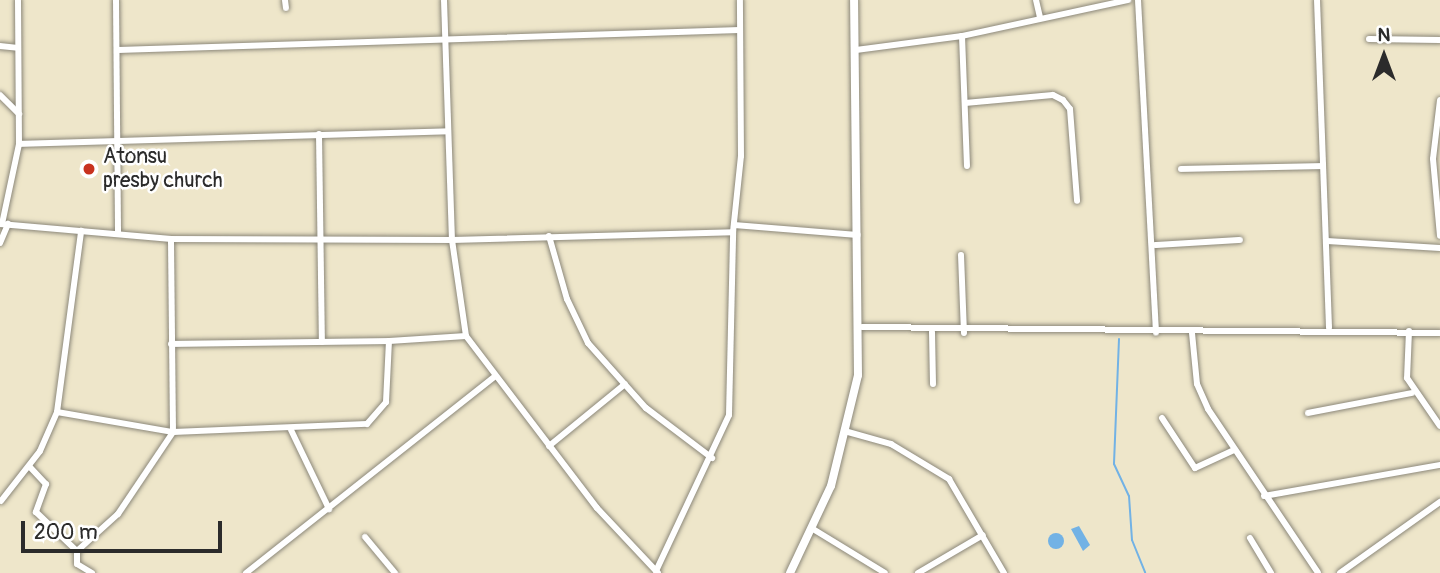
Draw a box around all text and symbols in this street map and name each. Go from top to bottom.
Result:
north arrow [1349,21,1419,91]
text: N [1378,23,1390,47]
place label: Atonsu presby church [103,144,223,194]
marker: Atonsu presby church [81,161,97,177]
scale bar [24,506,226,550]
text: 200 m [34,519,98,546]

